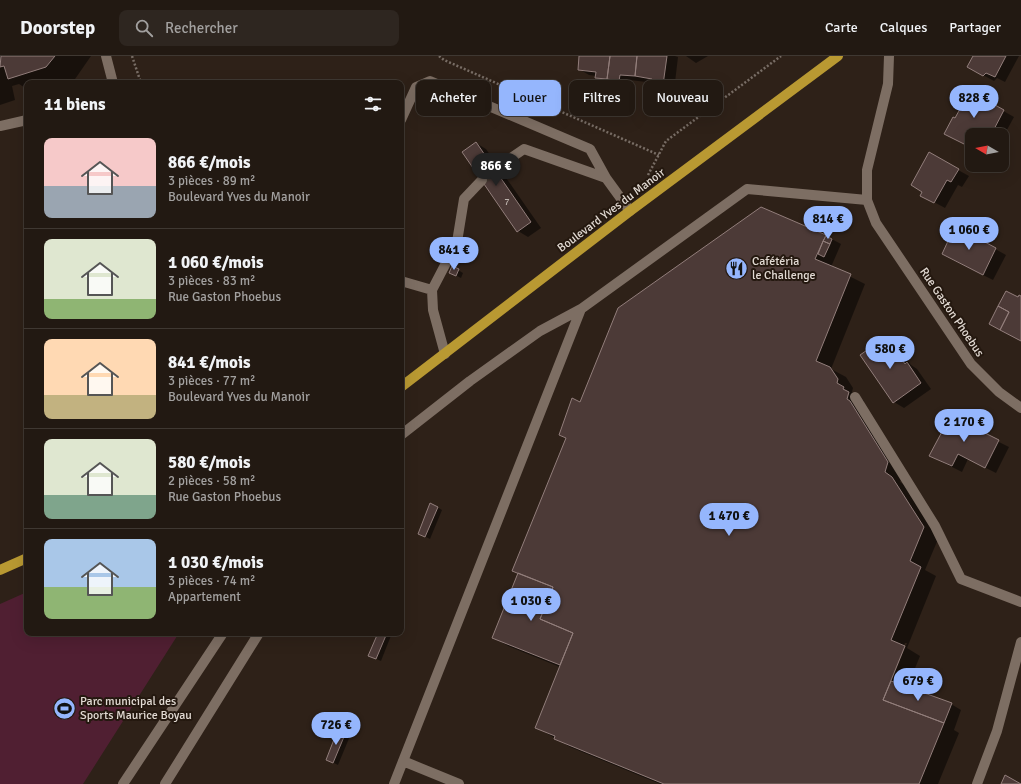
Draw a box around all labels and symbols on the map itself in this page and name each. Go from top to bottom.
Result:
pin: 828 € [946,85,1002,119]
north arrow [965,128,1009,172]
pin: 866 € [468,153,524,187]
street label: Boulevard Yves du Manoir [555,165,669,256]
house number: 7 [504,196,510,208]
pin: 814 € [800,206,856,240]
pin: 1 060 € [932,217,1006,251]
pin: 841 € [426,237,482,271]
place label: Cafétéria le Challenge [752,254,816,283]
restaurant icon: Cafétéria le Challenge [723,255,749,281]
street label: Rue Gaston Phoebus [916,265,987,360]
pin: 580 € [862,336,918,370]
pin: 2 170 € [927,409,1001,443]
pin: 1 470 € [692,503,766,537]
pin: 1 030 € [494,588,568,622]
pin: 679 € [890,668,946,702]
place label: Parc municipal des Sports Maurice Boyau [80,694,192,723]
sports icon: Parc municipal des Sports Maurice Boyau [52,695,78,721]
pin: 726 € [308,712,364,746]

